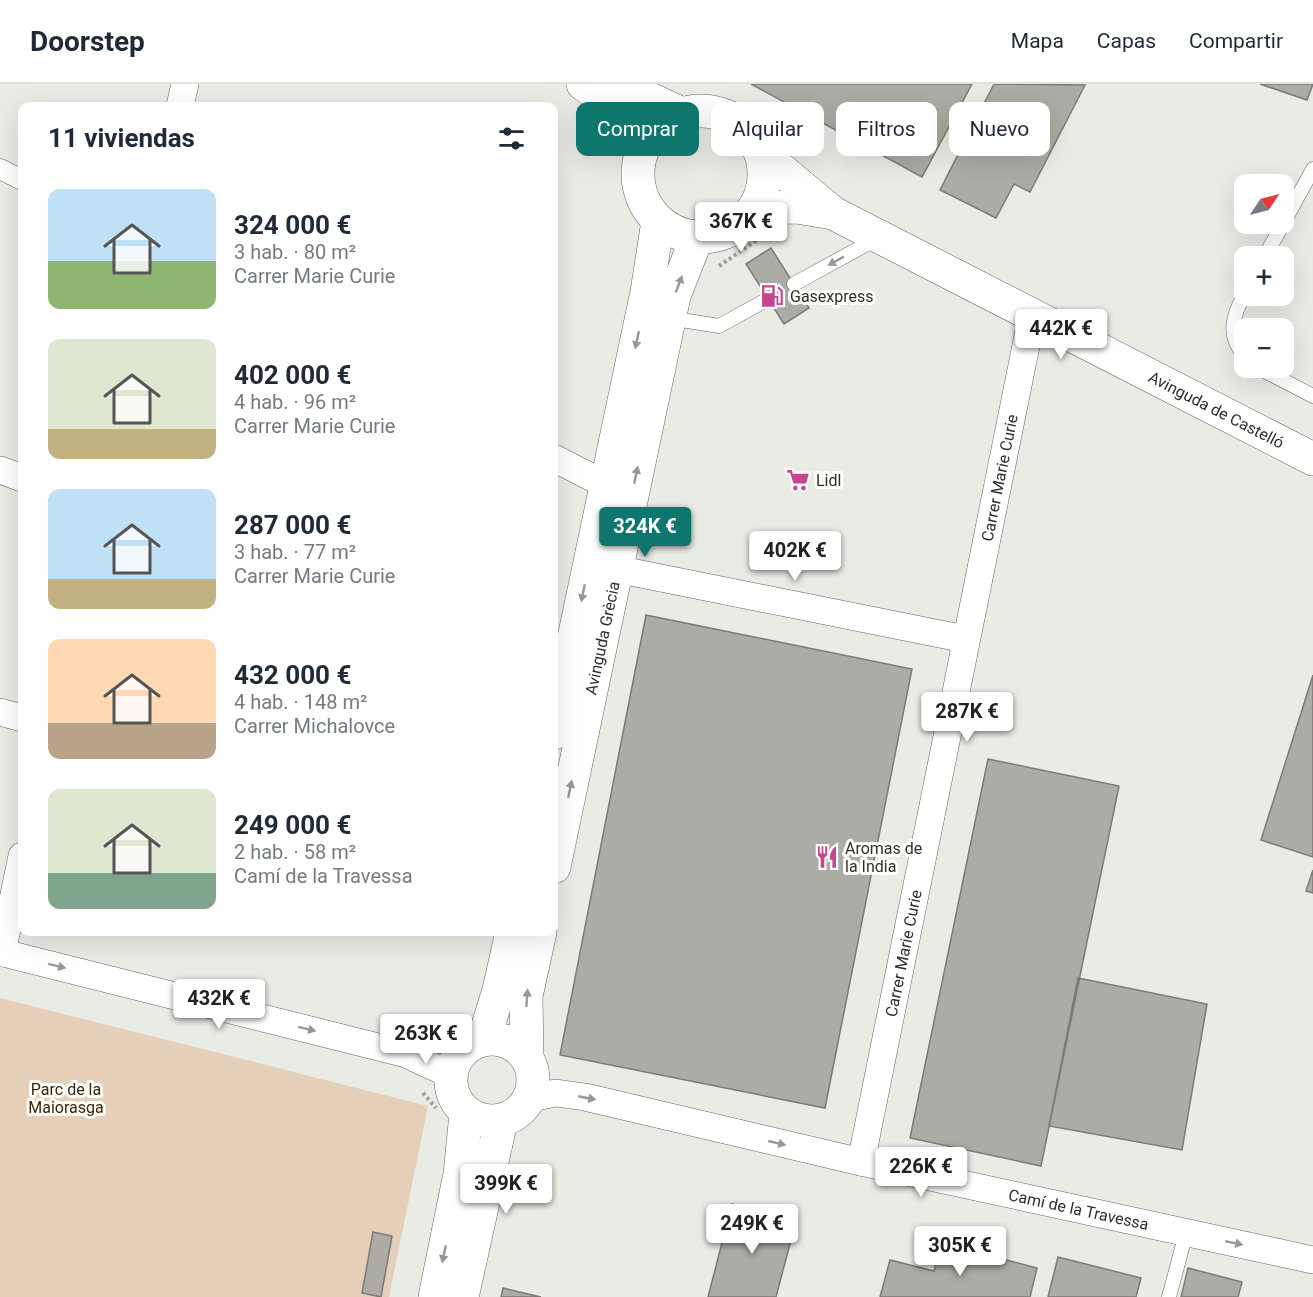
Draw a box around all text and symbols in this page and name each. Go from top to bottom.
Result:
text: Doorstep [30,25,145,58]
text: Mapa [1011,29,1064,53]
text: Capas [1097,29,1156,53]
text: Compartir [1189,29,1283,53]
chip: Comprar [576,102,699,156]
chip: Alquilar [711,102,824,156]
chip: Filtros [836,102,937,156]
chip: Nuevo [949,102,1050,156]
icon: filters [495,122,528,155]
text: 11 viviendas [48,123,195,153]
north arrow [1234,174,1294,234]
map controls [1234,174,1294,378]
pin: 367K € [692,202,790,253]
text: 367K € [709,209,773,233]
text: 324 000 € [234,210,351,240]
icon: home [96,213,168,285]
text: 3 hab. · 80 m² [234,240,356,264]
button: + [1234,246,1294,306]
one-way arrow [827,256,844,266]
text: Carrer Marie Curie [234,264,395,288]
one-way arrow [674,275,684,293]
fuel station icon: Gasexpress [759,283,785,309]
place label: Gasexpress [790,287,874,306]
pin: 442K € [1012,309,1110,360]
text: 442K € [1029,316,1093,340]
button: − [1234,318,1294,378]
one-way arrow [631,331,641,350]
text: 402 000 € [234,360,351,390]
icon: home [96,363,168,435]
street label: Avinguda de Castelló [1145,367,1287,453]
text: 4 hab. · 96 m² [234,390,356,414]
street label: Carrer Marie Curie [978,413,1022,543]
text: Carrer Marie Curie [234,414,395,438]
one-way arrow [632,465,641,484]
supermarket icon: Lidl [785,467,811,493]
place label: Lidl [816,471,841,490]
pin: 324K € [596,507,694,558]
text: 287 000 € [234,510,351,540]
icon: home [96,513,168,585]
text: 324K € [613,514,677,538]
pin: 402K € [746,531,844,582]
text: 402K € [763,538,827,562]
text: 3 hab. · 77 m² [234,540,356,564]
text: Carrer Marie Curie [234,564,395,588]
street label: Avinguda Grècia [581,580,624,697]
one-way arrow [578,583,587,602]
text: 432 000 € [234,660,351,690]
icon: home [96,663,168,735]
text: 4 hab. · 148 m² [234,690,367,714]
pin: 287K € [918,692,1016,743]
text: 287K € [935,699,999,723]
text: Carrer Michalovce [234,714,395,738]
one-way arrow [566,779,575,798]
text: 249 000 € [234,810,351,840]
icon: home [96,813,168,885]
place label: Aromas de la India [845,839,922,876]
text: 2 hab. · 58 m² [234,840,356,864]
restaurant icon: Aromas de la India [814,844,840,870]
text: Camí de la Travessa [234,864,413,888]
street label: Carrer Marie Curie [882,888,926,1019]
one-way arrow [48,962,66,972]
pin: 432K € [170,979,268,1030]
text: 432K € [187,986,251,1010]
one-way arrow [522,989,532,1008]
pin: 263K € [377,1014,475,1065]
text: 263K € [394,1021,458,1045]
one-way arrow [298,1025,316,1034]
park label: Parc de la Maiorasga [28,1080,104,1117]
one-way arrow [578,1094,597,1103]
one-way arrow [768,1138,786,1148]
pin: 226K € [872,1147,970,1198]
text: 226K € [889,1154,953,1178]
pin: 399K € [457,1164,555,1215]
text: 399K € [474,1171,538,1195]
street label: Camí de la Travessa [1007,1185,1150,1234]
pin: 249K € [703,1204,801,1255]
text: 249K € [720,1211,784,1235]
pin: 305K € [911,1226,1009,1277]
text: 305K € [928,1233,992,1257]
one-way arrow [1225,1239,1244,1248]
one-way arrow [438,1245,448,1264]

